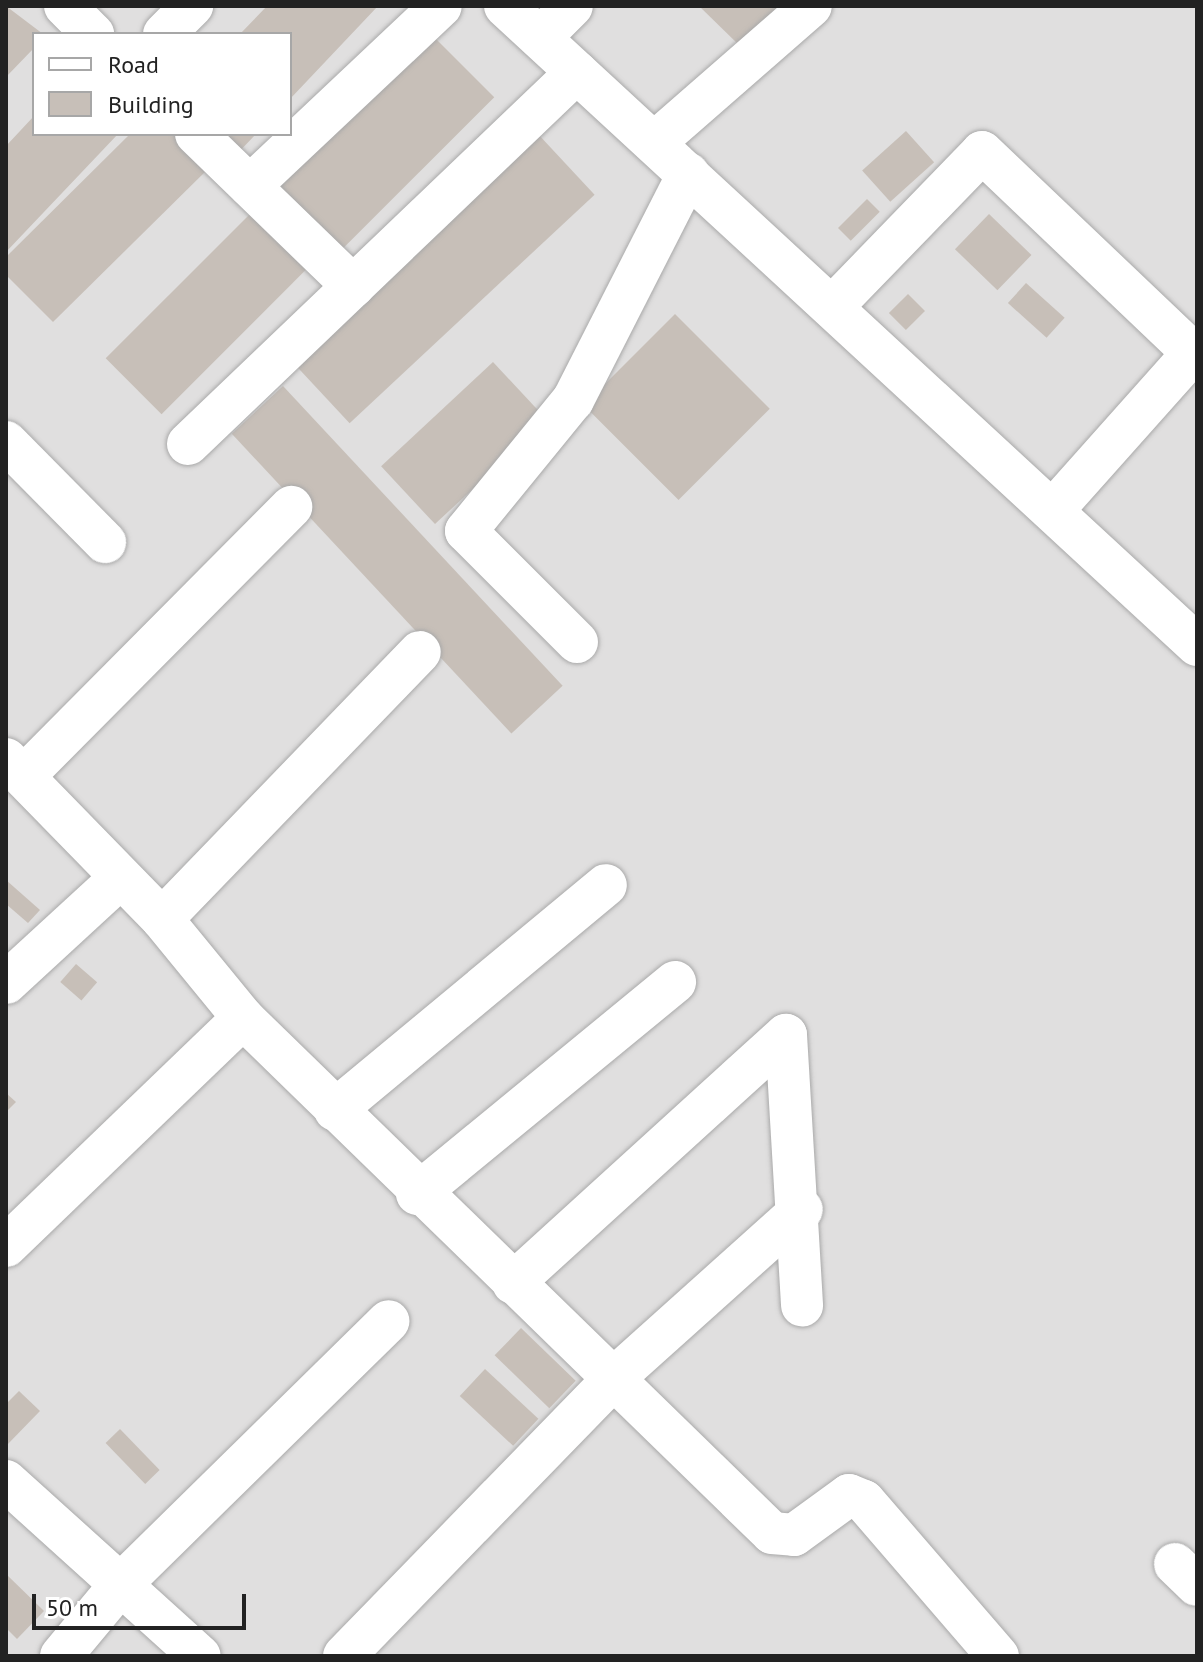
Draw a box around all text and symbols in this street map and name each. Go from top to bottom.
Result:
legend [32,32,292,136]
text: Road [108,49,159,80]
text: Building [108,89,194,120]
scale bar [36,1578,250,1628]
text: 50 m [46,1592,98,1623]

